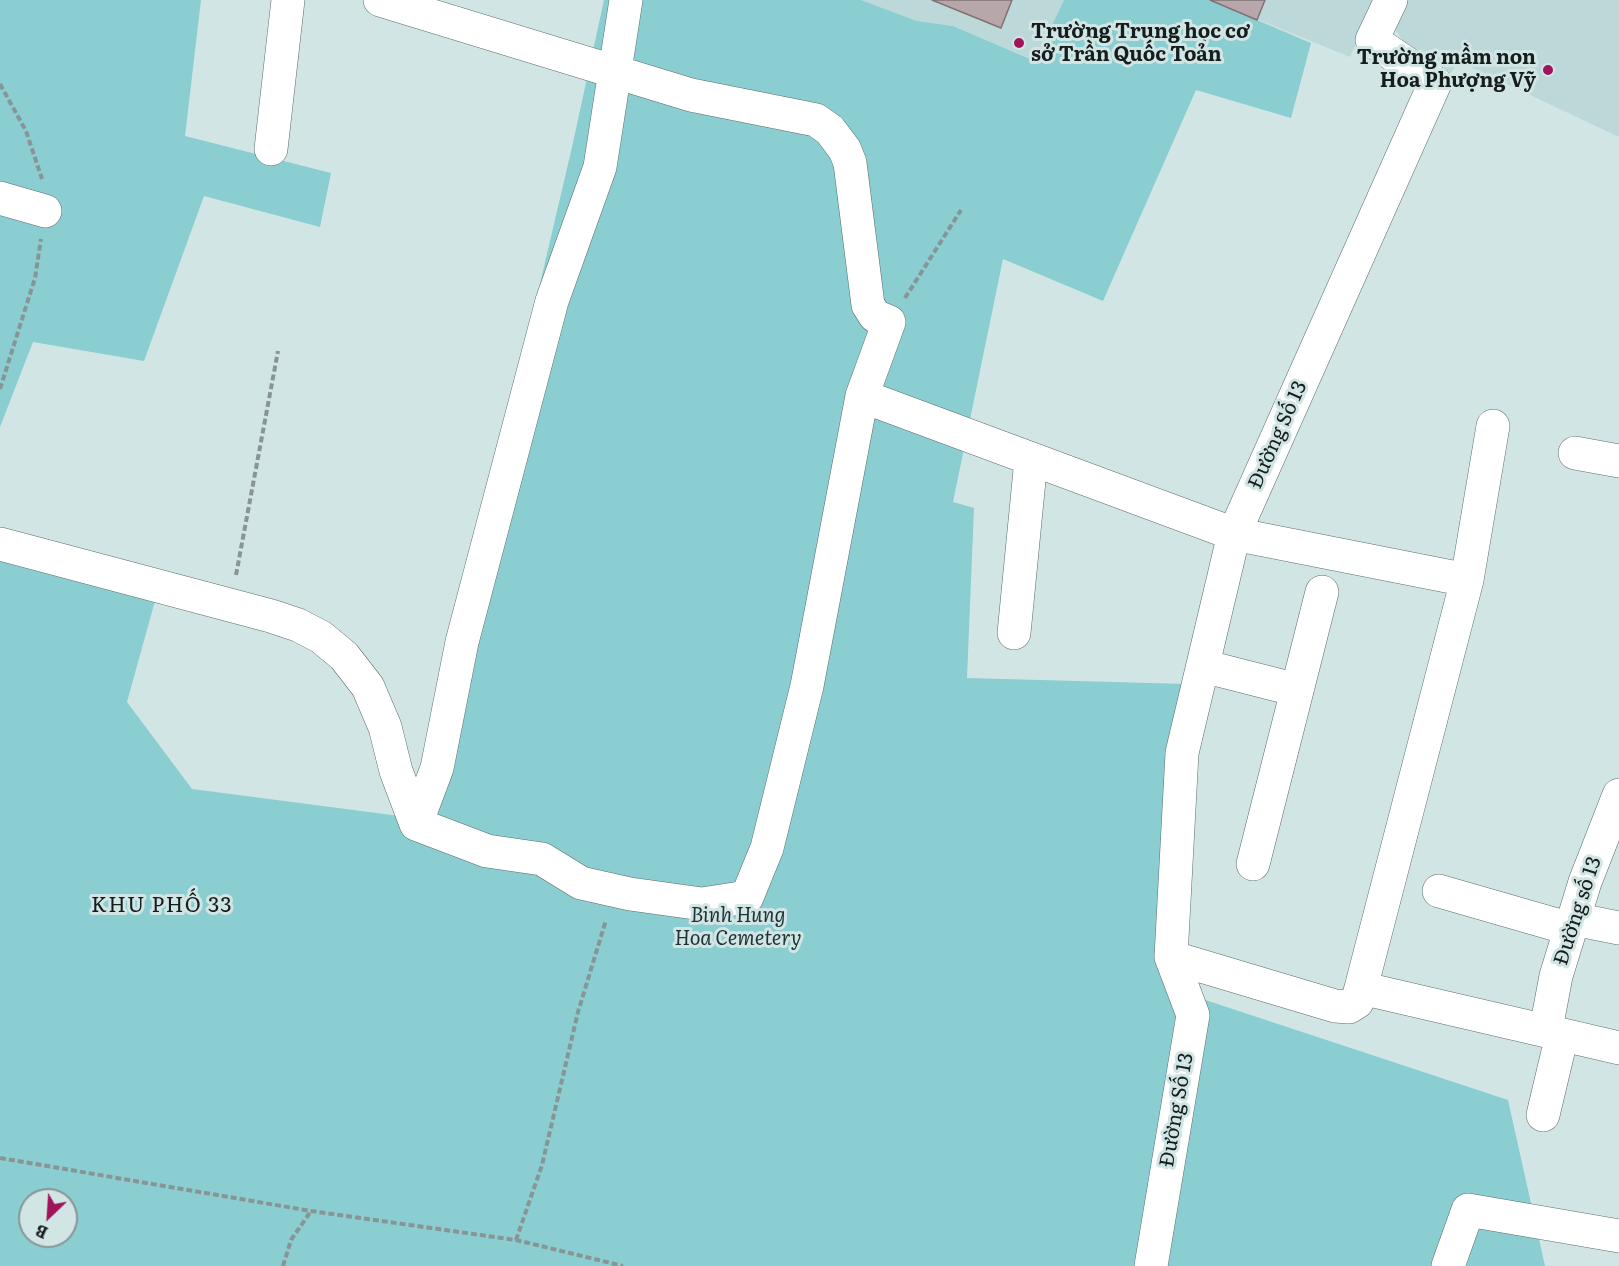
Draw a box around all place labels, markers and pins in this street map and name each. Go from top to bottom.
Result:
place label: Trường Trung học cơ sở Trần Quốc Toản [1031,20,1250,67]
marker: Trường Trung học cơ sở Trần Quốc Toản [1012,36,1026,50]
place label: Trường mầm non Hoa Phượng Vỹ [1357,46,1536,93]
marker: Trường mầm non Hoa Phượng Vỹ [1541,63,1555,77]

